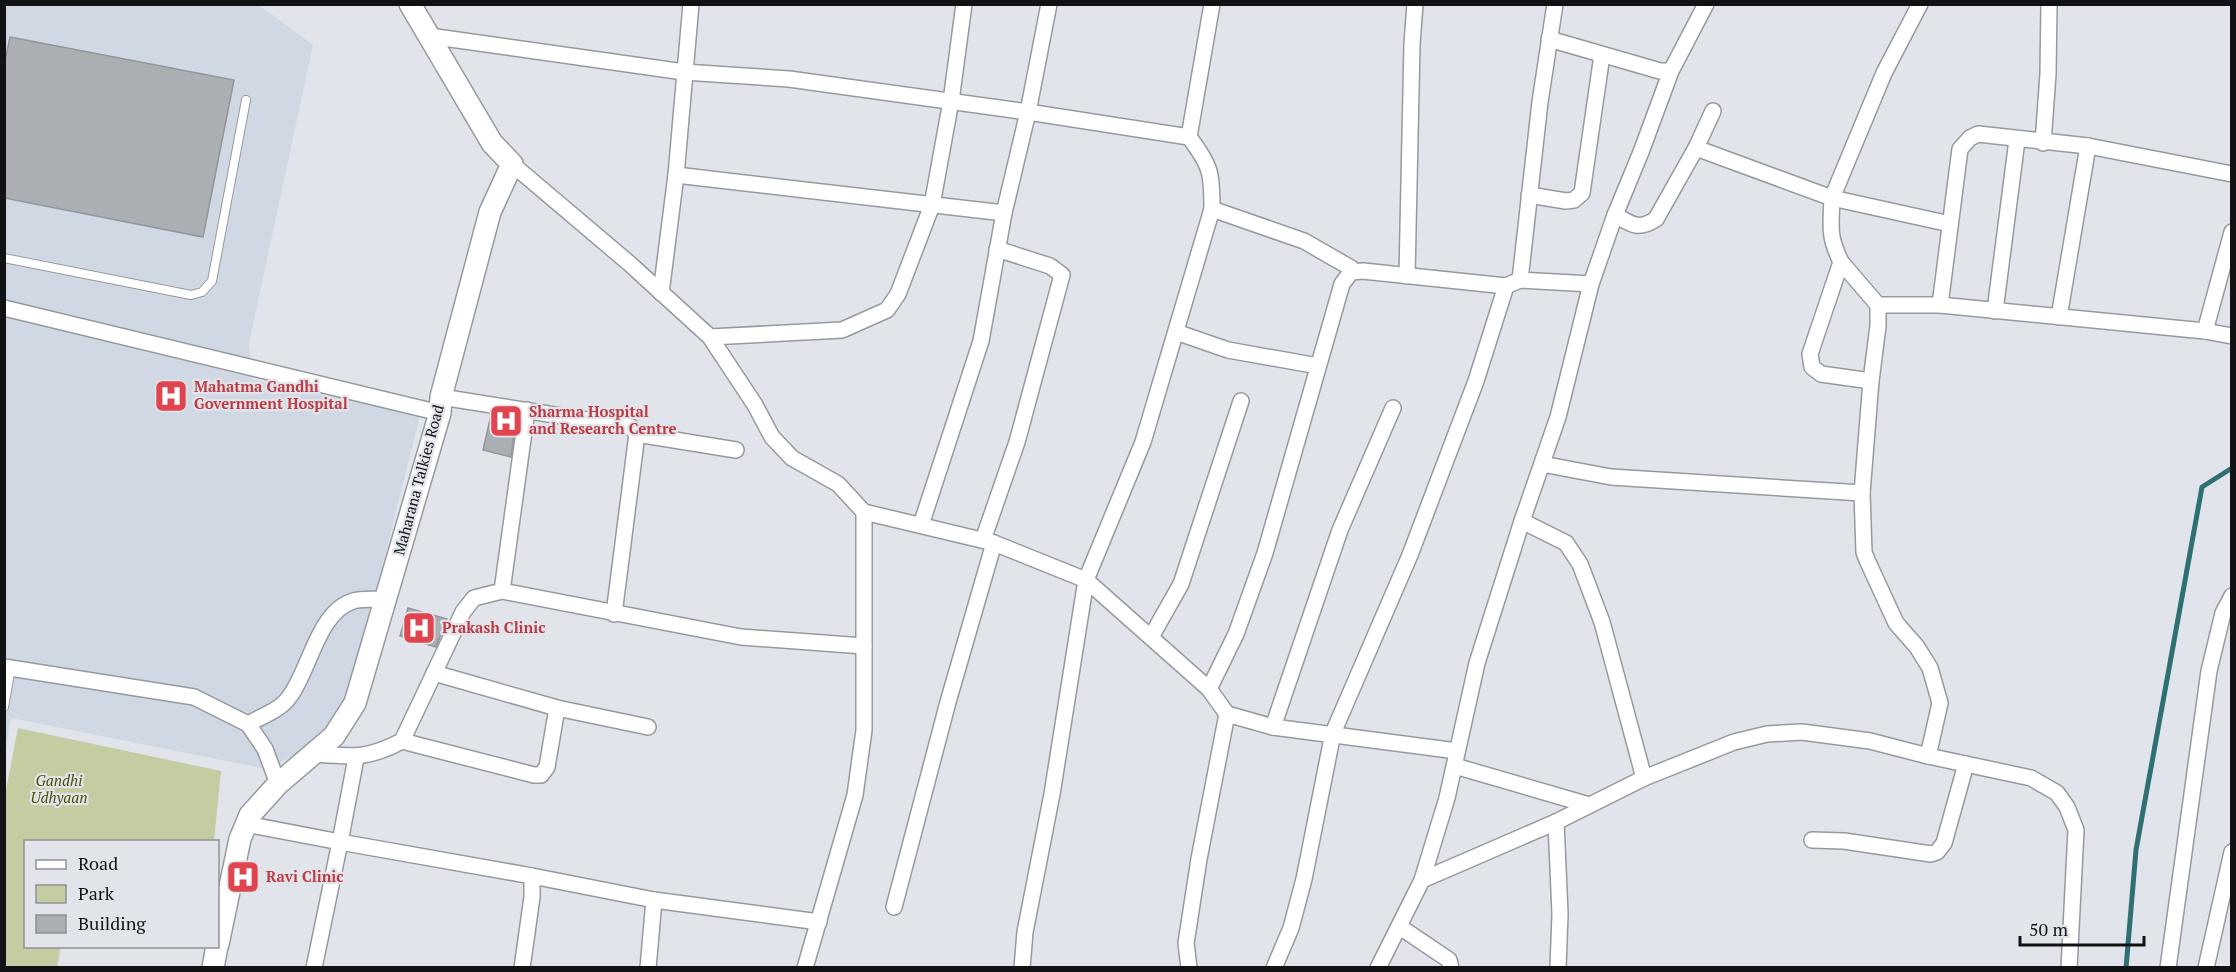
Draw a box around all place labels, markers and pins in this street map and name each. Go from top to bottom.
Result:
place label: Mahatma Gandhi Government Hospital [194,376,348,413]
hospital icon: Mahatma Gandhi Government Hospital [153,378,189,414]
place label: Sharma Hospital and Research Centre [529,401,676,438]
hospital icon: Sharma Hospital and Research Centre [488,403,524,439]
hospital icon: Prakash Clinic [401,610,437,646]
place label: Prakash Clinic [442,617,546,637]
hospital icon: Ravi Clinic [225,859,261,895]
place label: Ravi Clinic [266,866,344,886]

